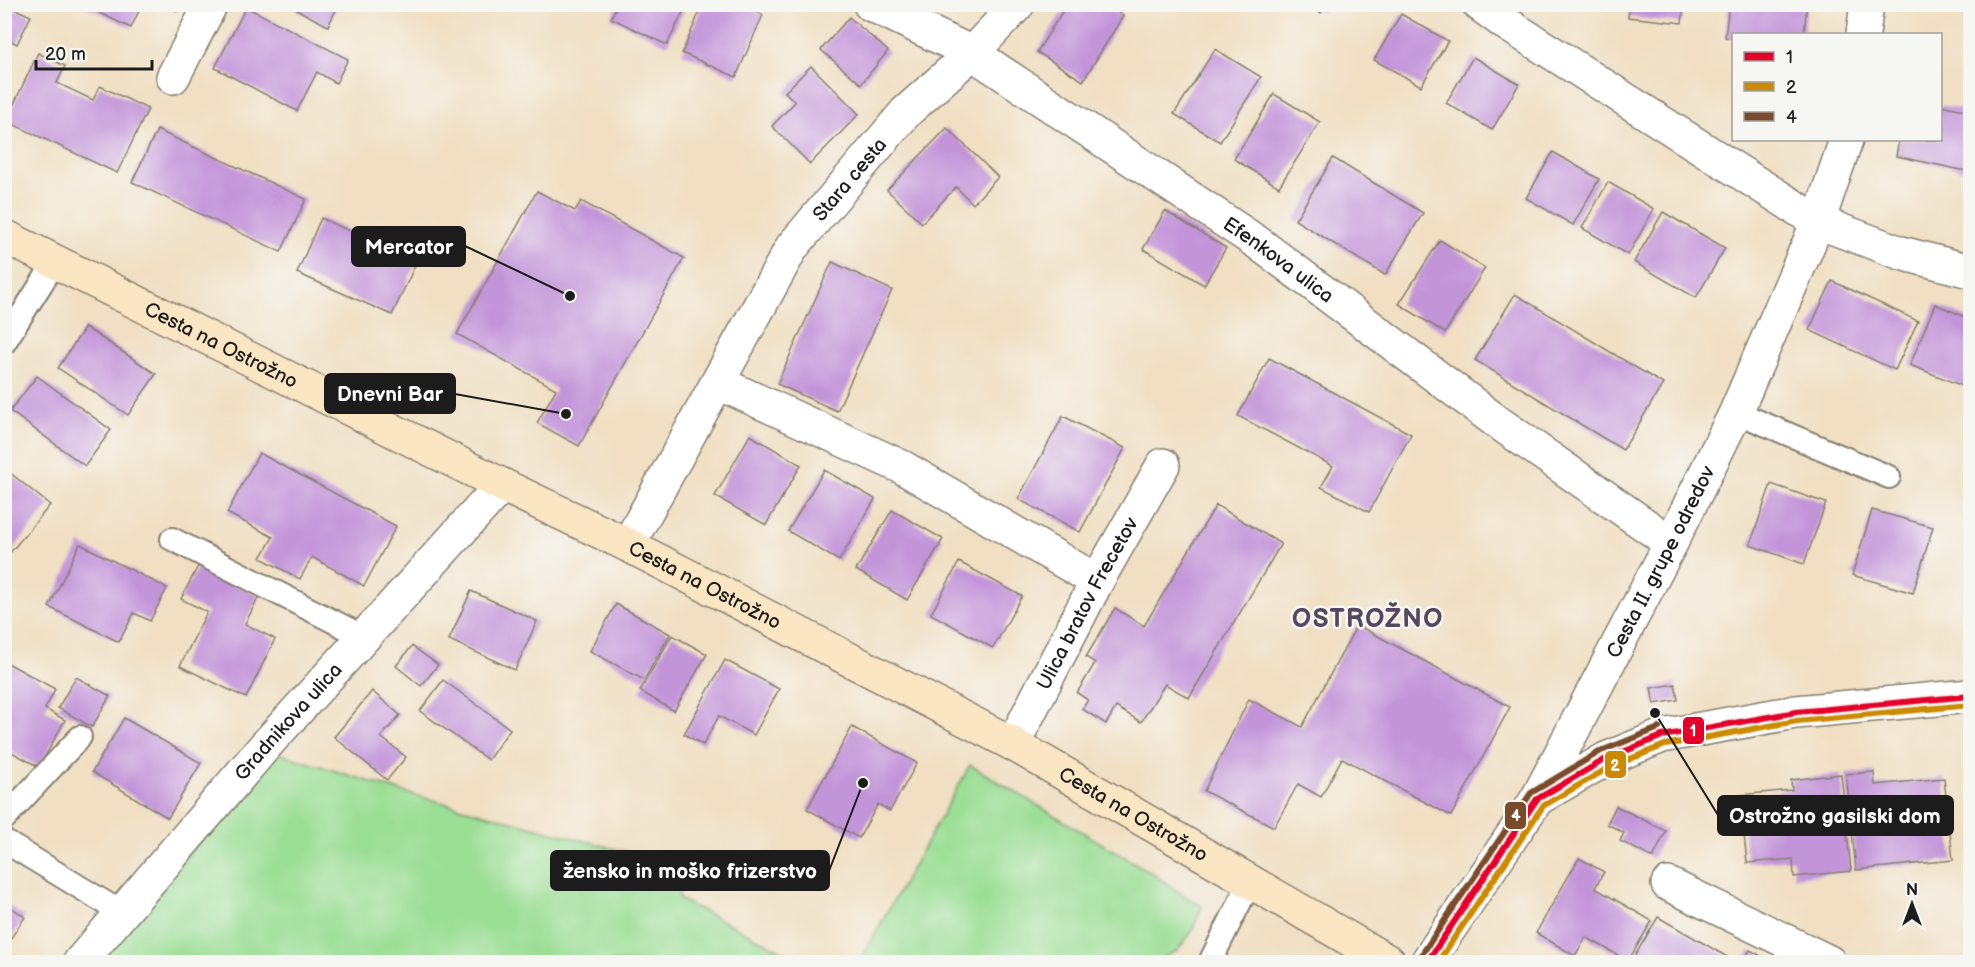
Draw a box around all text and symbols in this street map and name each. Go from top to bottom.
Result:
scale bar [36,33,152,71]
legend [1732,33,1942,141]
text: 20 m [45,44,86,65]
text: 1 [1786,47,1793,68]
text: 2 [1786,77,1797,98]
text: 4 [1786,107,1797,128]
street label: Stara cesta [808,133,892,226]
street label: Efenkova ulica [1218,212,1338,308]
callout: Mercator [352,227,465,266]
text: Mercator [365,235,454,260]
street label: Cesta na Ostrožno [140,297,302,394]
callout: Dnevni Bar [325,374,455,413]
text: Dnevni Bar [337,382,444,407]
street label: Cesta II. grupe odredov [1602,462,1720,662]
street label: Ulica bratov Frecetov [1032,513,1144,694]
street label: Cesta na Ostrožno [624,536,785,635]
district label: OSTROŽNO [1292,602,1444,635]
street label: Gradnikova ulica [230,658,348,786]
line badge: 1 [1682,716,1705,745]
text: 1 [1690,722,1696,741]
line badge: 2 [1604,750,1627,779]
text: 2 [1610,757,1620,776]
street label: Cesta na Ostrožno [1054,762,1212,867]
callout: Ostrožno gasilski dom [1718,796,1953,835]
line badge: 4 [1504,801,1527,830]
text: Ostrožno gasilski dom [1729,804,1941,829]
text: 4 [1511,807,1521,826]
callout: žensko in moško frizerstvo [551,851,829,890]
text: žensko in moško frizerstvo [563,859,817,884]
north arrow [1882,874,1942,934]
text: N [1906,881,1918,900]

